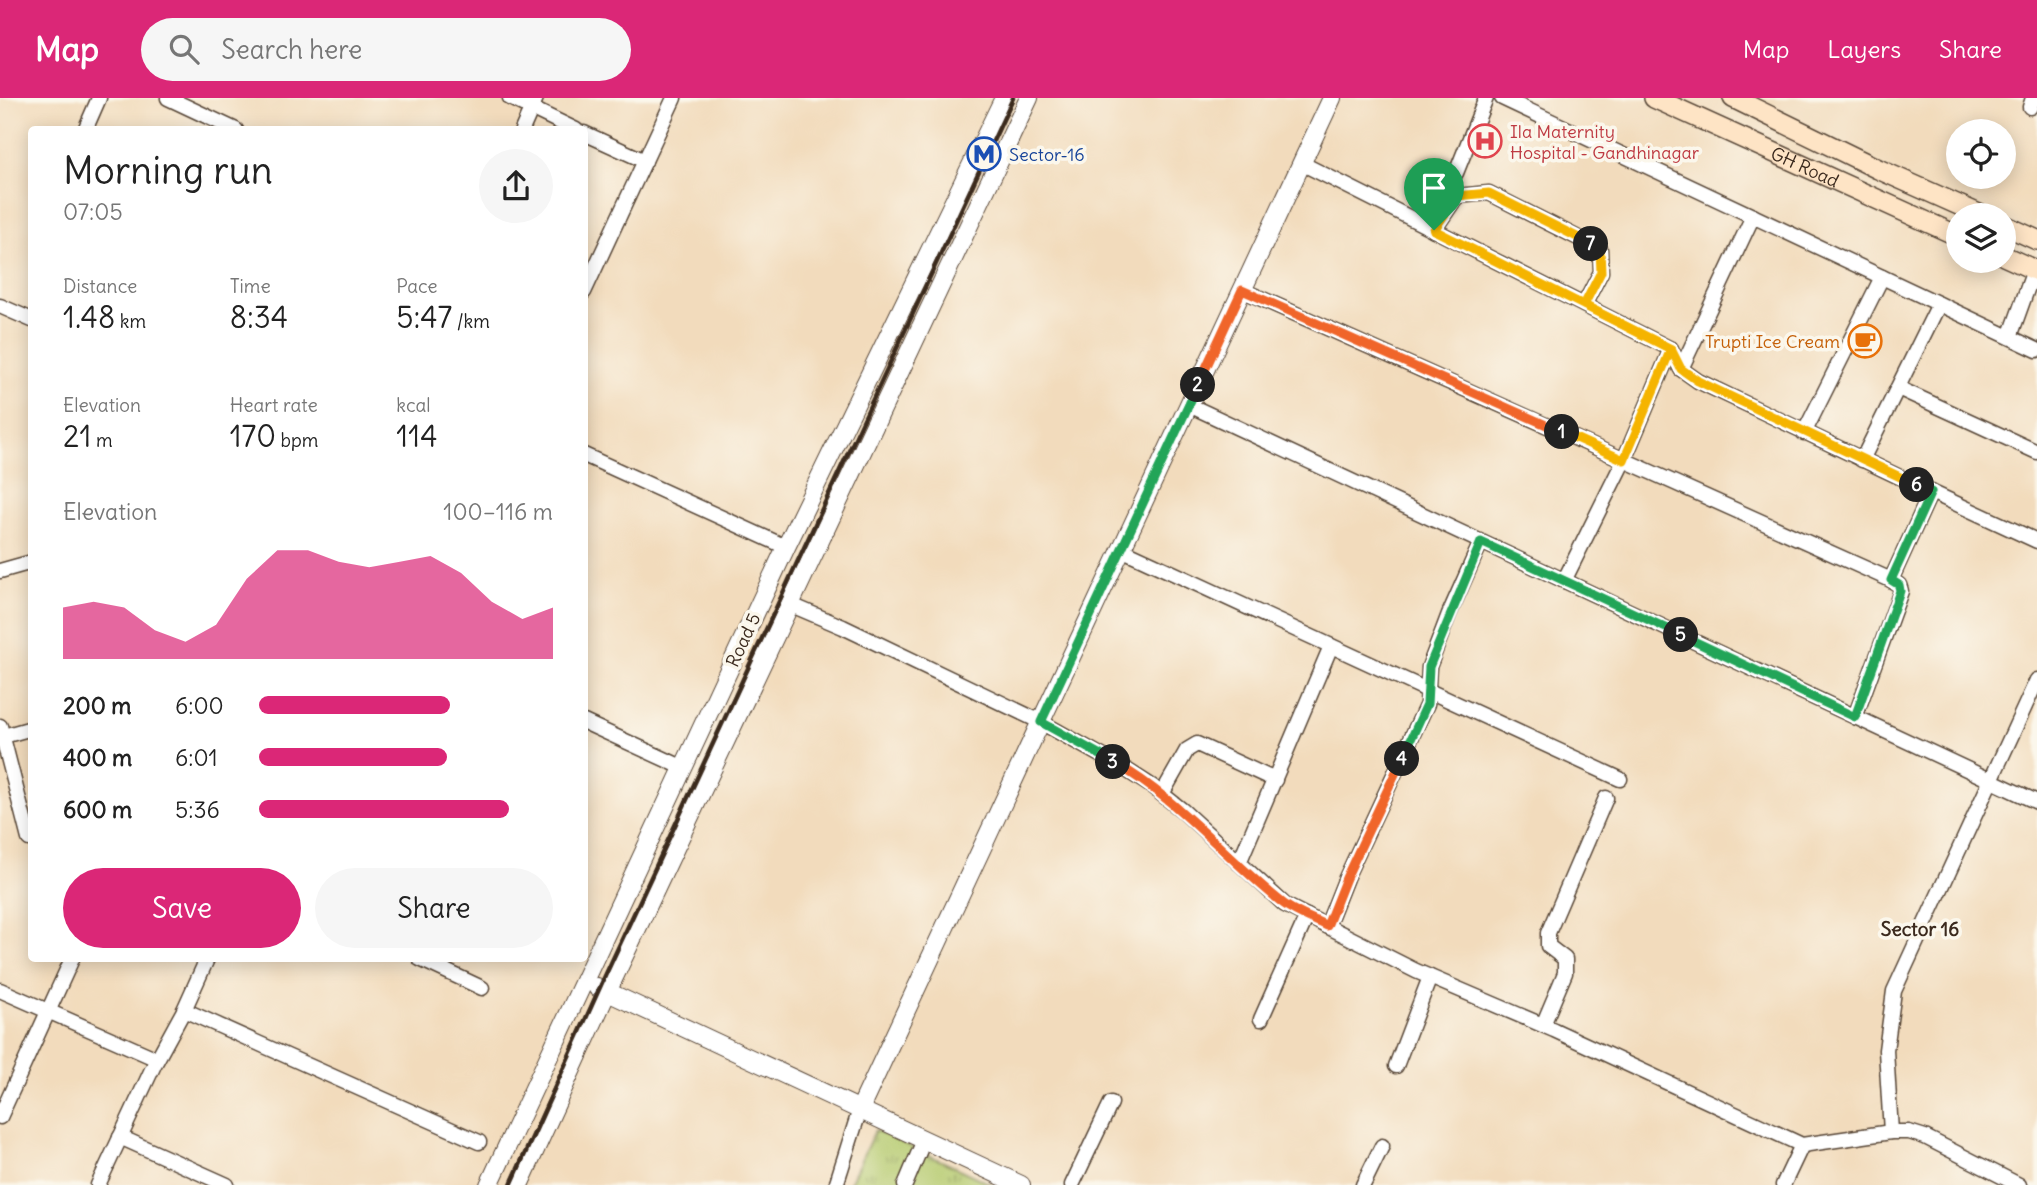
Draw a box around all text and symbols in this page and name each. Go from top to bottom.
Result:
search box [141,18,631,81]
text: Map [35,28,99,70]
icon: search [165,30,203,68]
text: Search here [221,33,362,66]
text: Map [1743,34,1789,64]
text: Layers [1827,34,1901,64]
text: Share [1939,34,2002,64]
map controls [1946,119,2016,273]
button: locate [1946,119,2016,189]
place label: Ila Maternity Hospital - Gandhinagar [1510,120,1700,164]
hospital icon: Ila Maternity Hospital - Gandhinagar [1466,122,1504,160]
metro station icon: Sector-16 [965,135,1003,173]
street label: GH Road [1767,141,1843,192]
place label: Sector-16 [1009,143,1085,166]
text: Morning run [63,147,273,194]
button: share [479,149,553,223]
pin [1404,158,1464,230]
icon: arrive [1415,169,1453,207]
text: 07:05 [63,197,123,226]
button: layers [1946,203,2016,273]
pin: 7 [1574,226,1608,262]
text: 7 [1586,231,1595,255]
text: Distance [63,274,137,298]
text: Time [230,274,271,298]
text: Pace [396,274,438,298]
text: 1.48 [63,298,115,336]
text: 8:34 [230,298,288,336]
text: 5:47 [396,298,452,336]
text: km [115,309,146,333]
text: /km [452,309,490,333]
cafe icon: Trupti Ice Cream [1846,322,1884,360]
place label: Trupti Ice Cream [1705,330,1840,353]
pin: 2 [1180,368,1216,402]
text: 2 [1192,372,1203,396]
text: Elevation [63,393,141,417]
text: Heart rate [230,393,318,417]
text: kcal [396,393,431,417]
pin: 1 [1544,414,1580,450]
text: 21 [63,417,91,455]
text: 170 [230,417,276,455]
text: 114 [396,417,438,455]
text: 1 [1558,419,1565,443]
text: m [91,428,113,452]
text: bpm [276,428,319,452]
pin: 6 [1899,468,1934,502]
text: 6 [1911,472,1922,496]
text: Elevation [63,497,157,526]
text: 100–116 m [443,497,553,526]
street label: Road 5 [721,609,765,671]
pin: 5 [1664,618,1698,652]
text: 5 [1675,622,1686,646]
text: 200 m [63,691,132,720]
text: 6:00 [175,691,224,720]
pin: 4 [1384,742,1420,776]
text: 400 m [63,743,132,772]
text: 6:01 [175,743,218,772]
pin: 3 [1096,744,1130,780]
text: 4 [1396,746,1407,770]
text: 3 [1107,749,1118,773]
text: 600 m [63,795,132,824]
text: 5:36 [175,795,220,824]
button: Save [63,868,301,948]
button: Share [315,868,553,948]
district label: Sector 16 [1881,917,1959,941]

